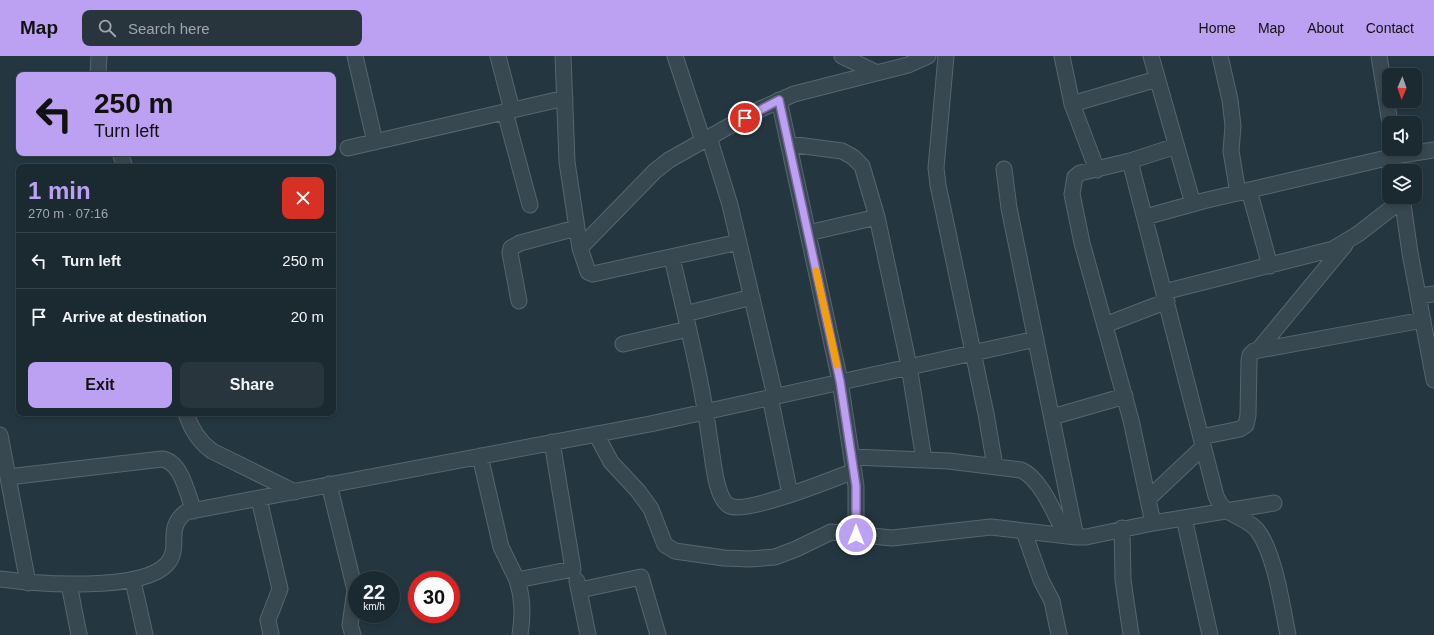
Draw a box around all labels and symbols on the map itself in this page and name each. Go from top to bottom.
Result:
north arrow [1382,68,1422,108]
pin [728,101,762,135]
position arrow [835,514,877,556]
speed limit sign: 30 [408,571,460,623]

